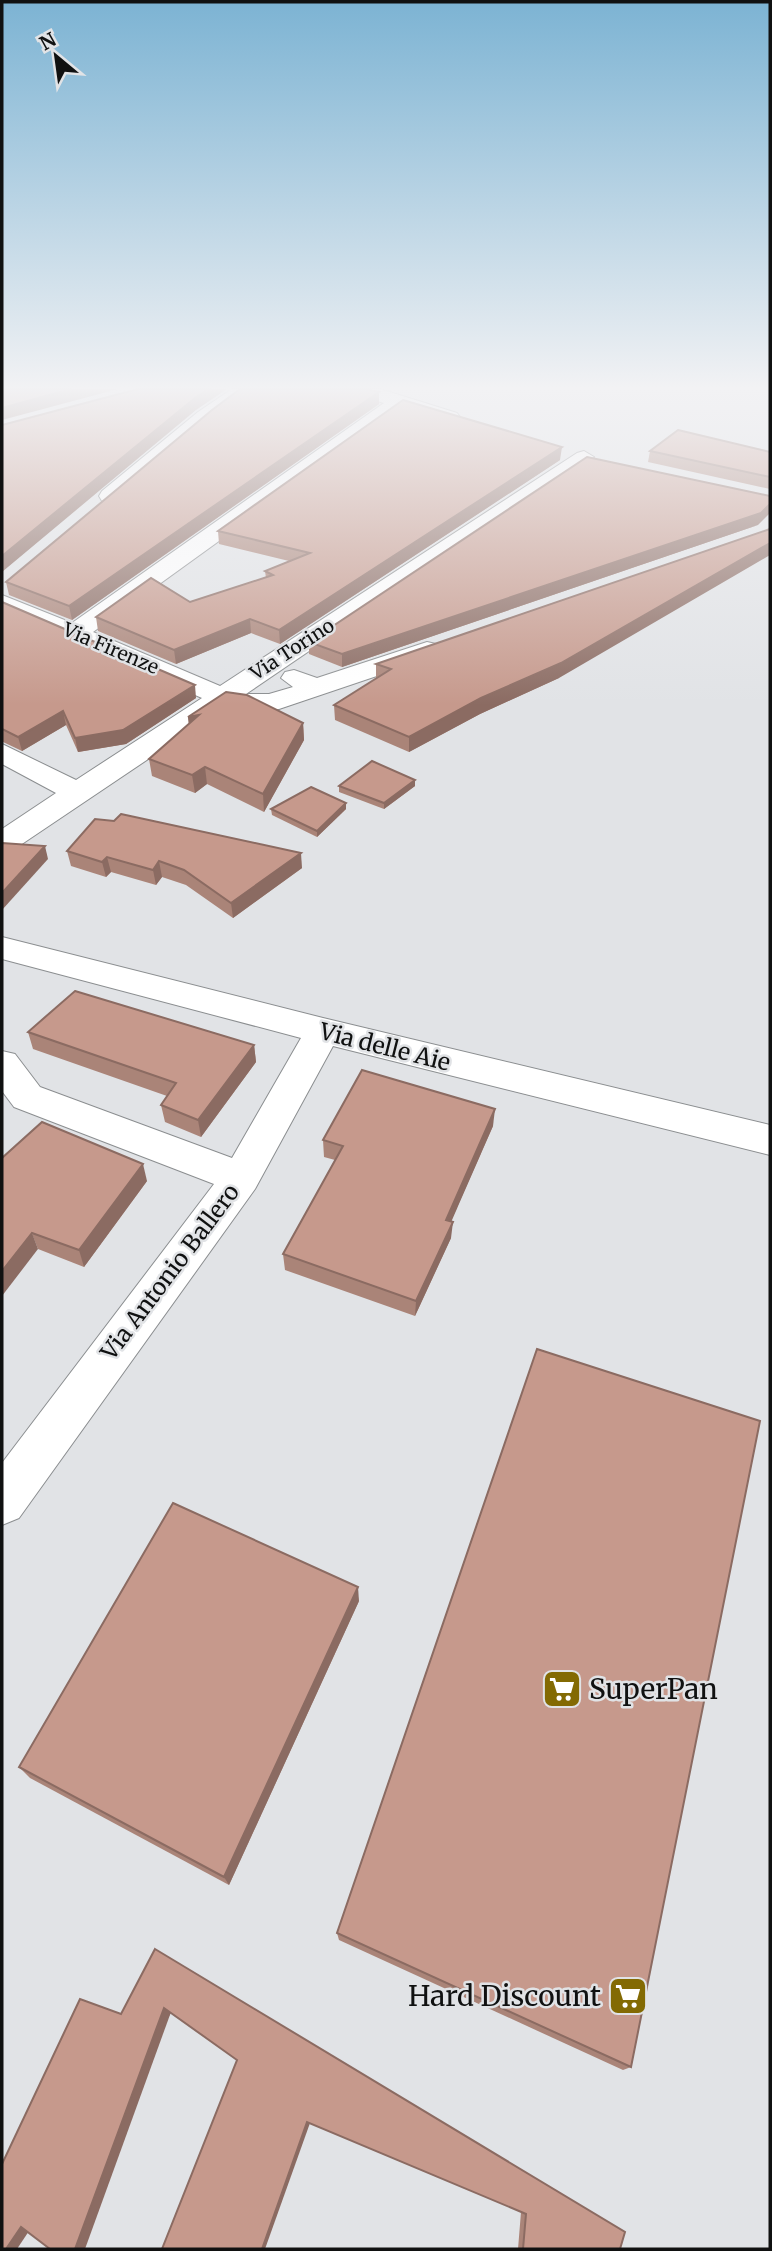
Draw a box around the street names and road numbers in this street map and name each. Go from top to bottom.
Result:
street label: Via Torino [245,613,338,686]
street label: Via Firenze [59,617,163,679]
street label: Via delle Aie [316,1016,454,1077]
street label: Via Antonio Ballero [93,1178,245,1366]

